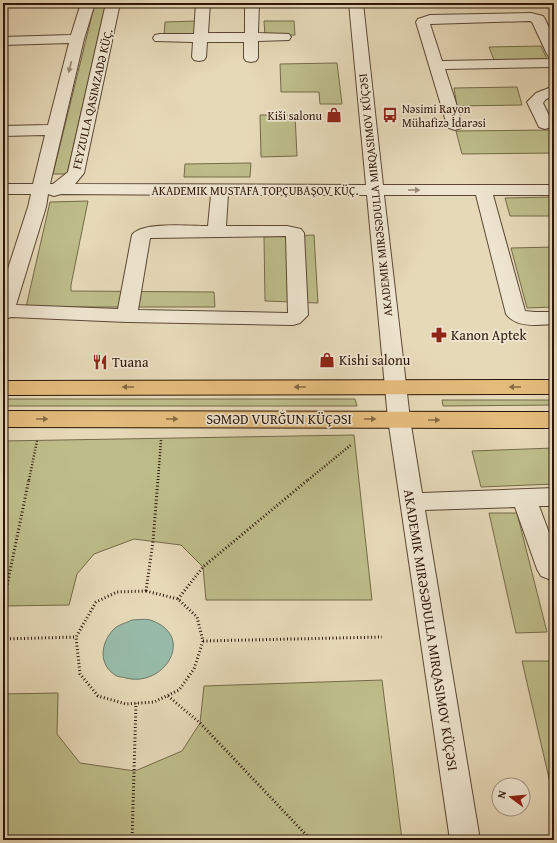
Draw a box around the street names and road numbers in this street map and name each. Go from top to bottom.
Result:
street label: FEYZULLA QASIMZADƏ KÜÇ. [68,27,116,171]
street label: AKADEMIK MIRƏSƏDULLA MIRQASIMOV KÜÇƏSI [354,72,396,317]
street label: AKADEMIK MUSTAFA TOPÇUBAŞOV KÜÇ. [152,182,358,199]
street label: SƏMƏD VURĞUN KÜÇƏSI [206,409,352,429]
street label: AKADEMIK MIRƏSƏDULLA MIRQASIMOV KÜÇƏSI [399,488,463,772]

